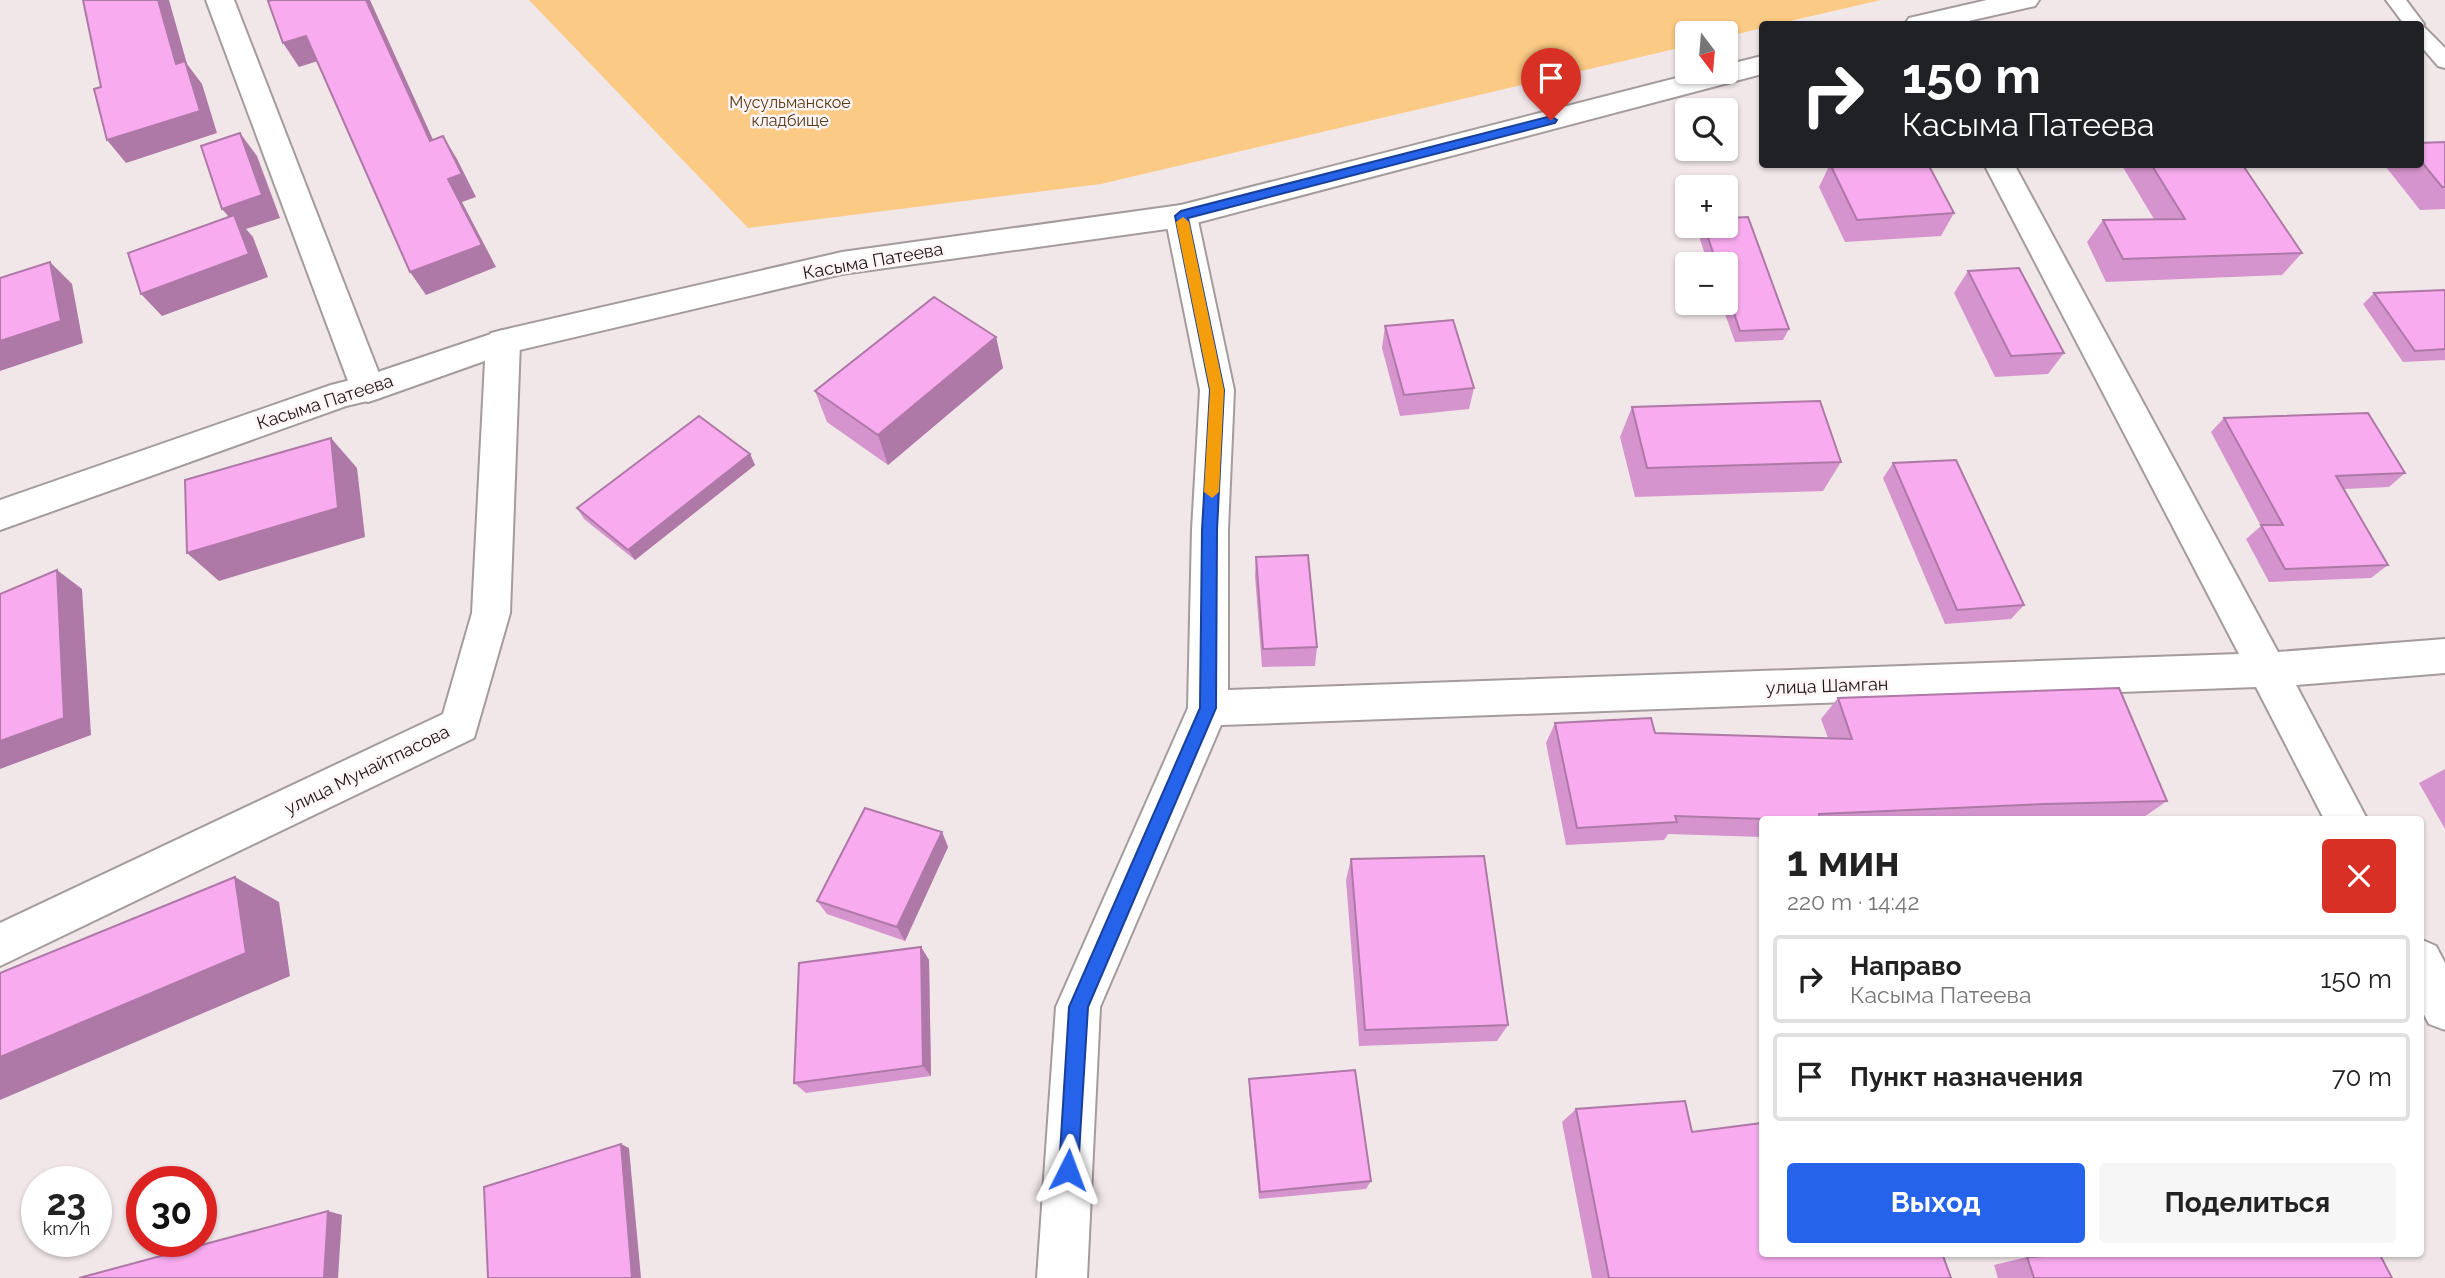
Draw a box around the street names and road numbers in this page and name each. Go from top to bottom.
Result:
street label: Касыма Патеева [801,238,945,283]
street label: Касыма Патеева [254,370,396,433]
street label: улица Шамган [1765,673,1889,698]
street label: улица Мунайтпасова [281,721,453,819]

